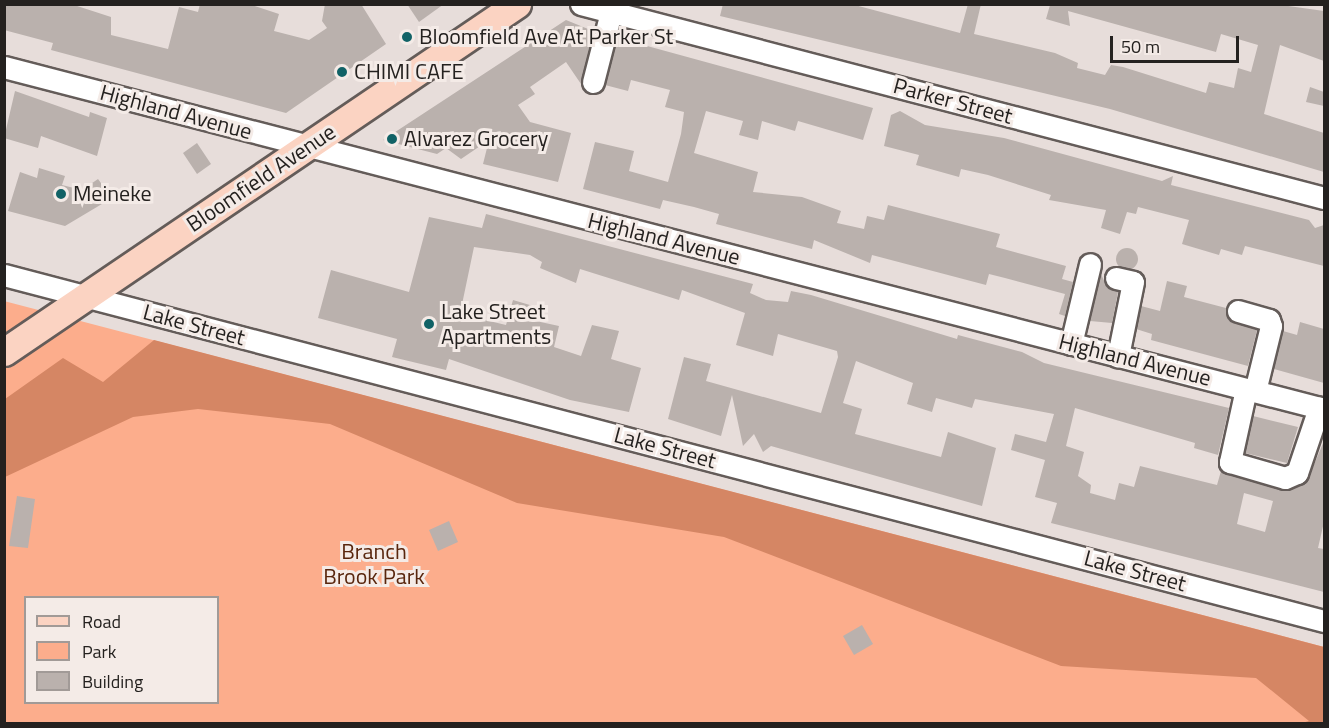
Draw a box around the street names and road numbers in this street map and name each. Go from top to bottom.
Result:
street label: Parker Street [891,72,1015,130]
street label: Highland Avenue [97,79,255,145]
street label: Bloomfield Avenue [182,118,340,238]
street label: Highland Avenue [585,207,743,271]
street label: Lake Street [140,299,248,351]
street label: Highland Avenue [1056,328,1214,392]
street label: Lake Street [611,422,719,474]
street label: Lake Street [1081,545,1189,597]

